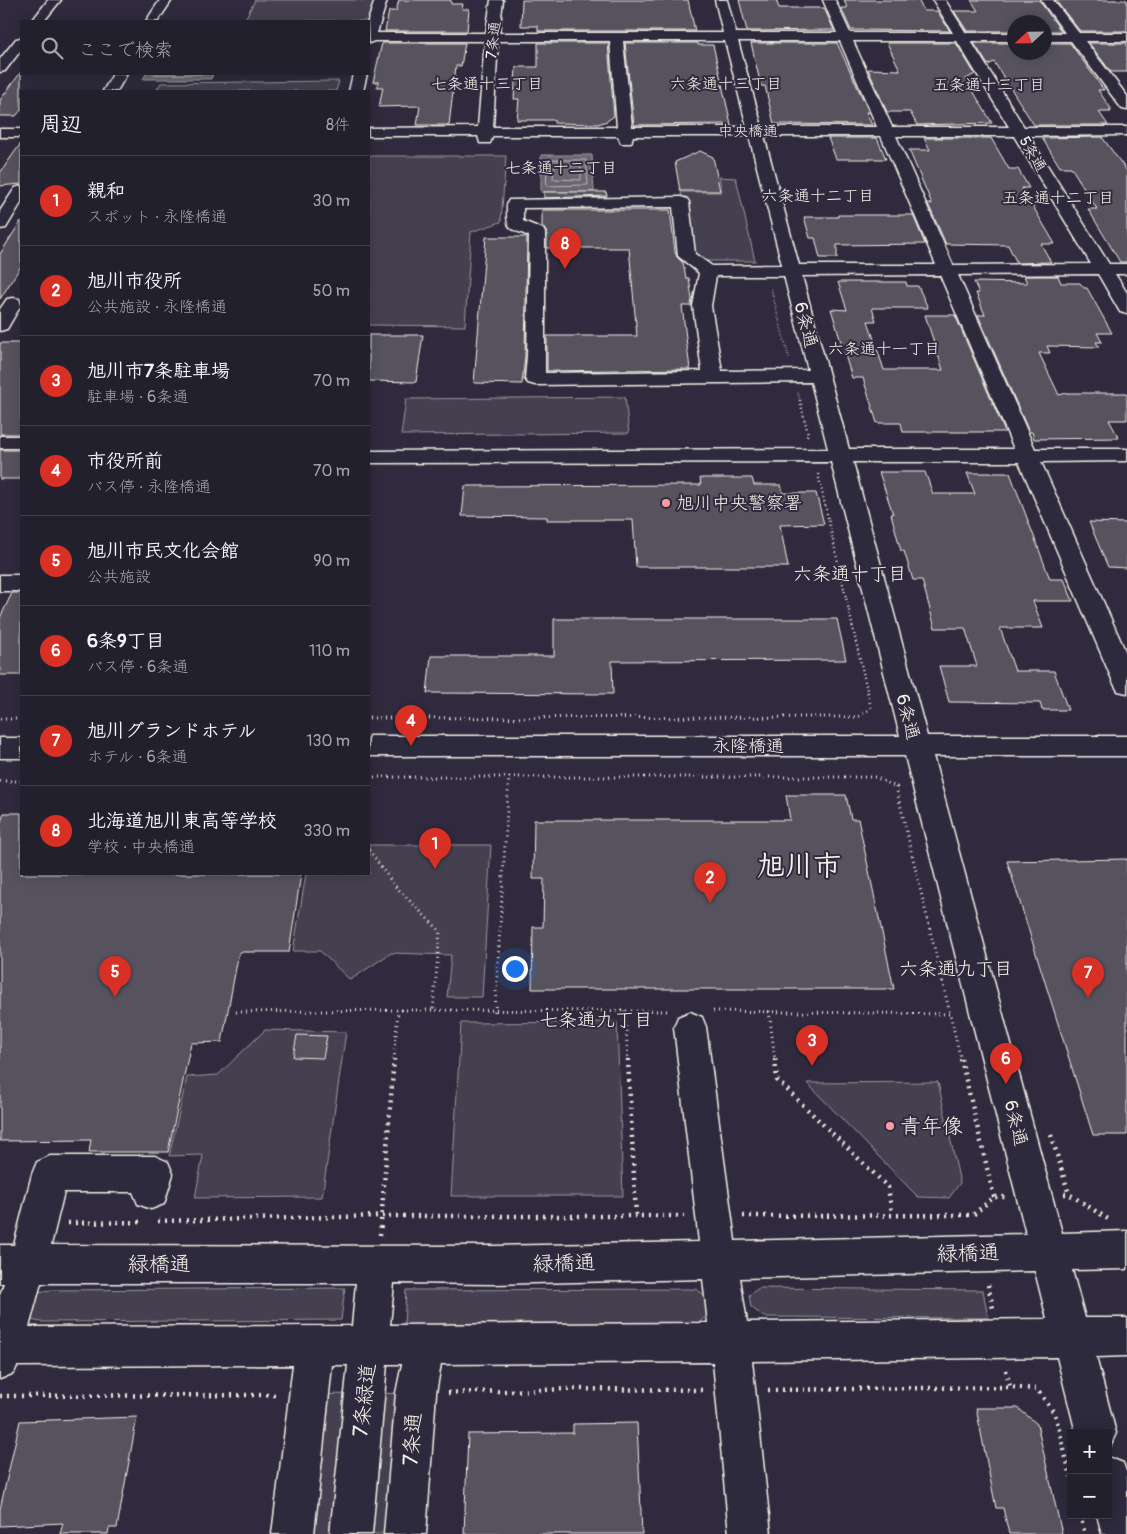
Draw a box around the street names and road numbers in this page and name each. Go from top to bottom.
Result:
street label: 7条通 [482,20,505,60]
street label: 中央橋通 [718,122,778,141]
street label: 5条通 [1015,133,1051,175]
street label: 6条通 [788,300,823,351]
street label: 6条通 [890,692,925,743]
street label: 永隆橋通 [712,735,784,758]
street label: 6条通 [999,1098,1032,1148]
street label: 緑橋通 [936,1239,1000,1268]
street label: 緑橋通 [532,1249,596,1278]
street label: 緑橋通 [128,1251,191,1278]
street label: 7条緑道 [347,1362,382,1438]
street label: 7条通 [397,1412,428,1466]

